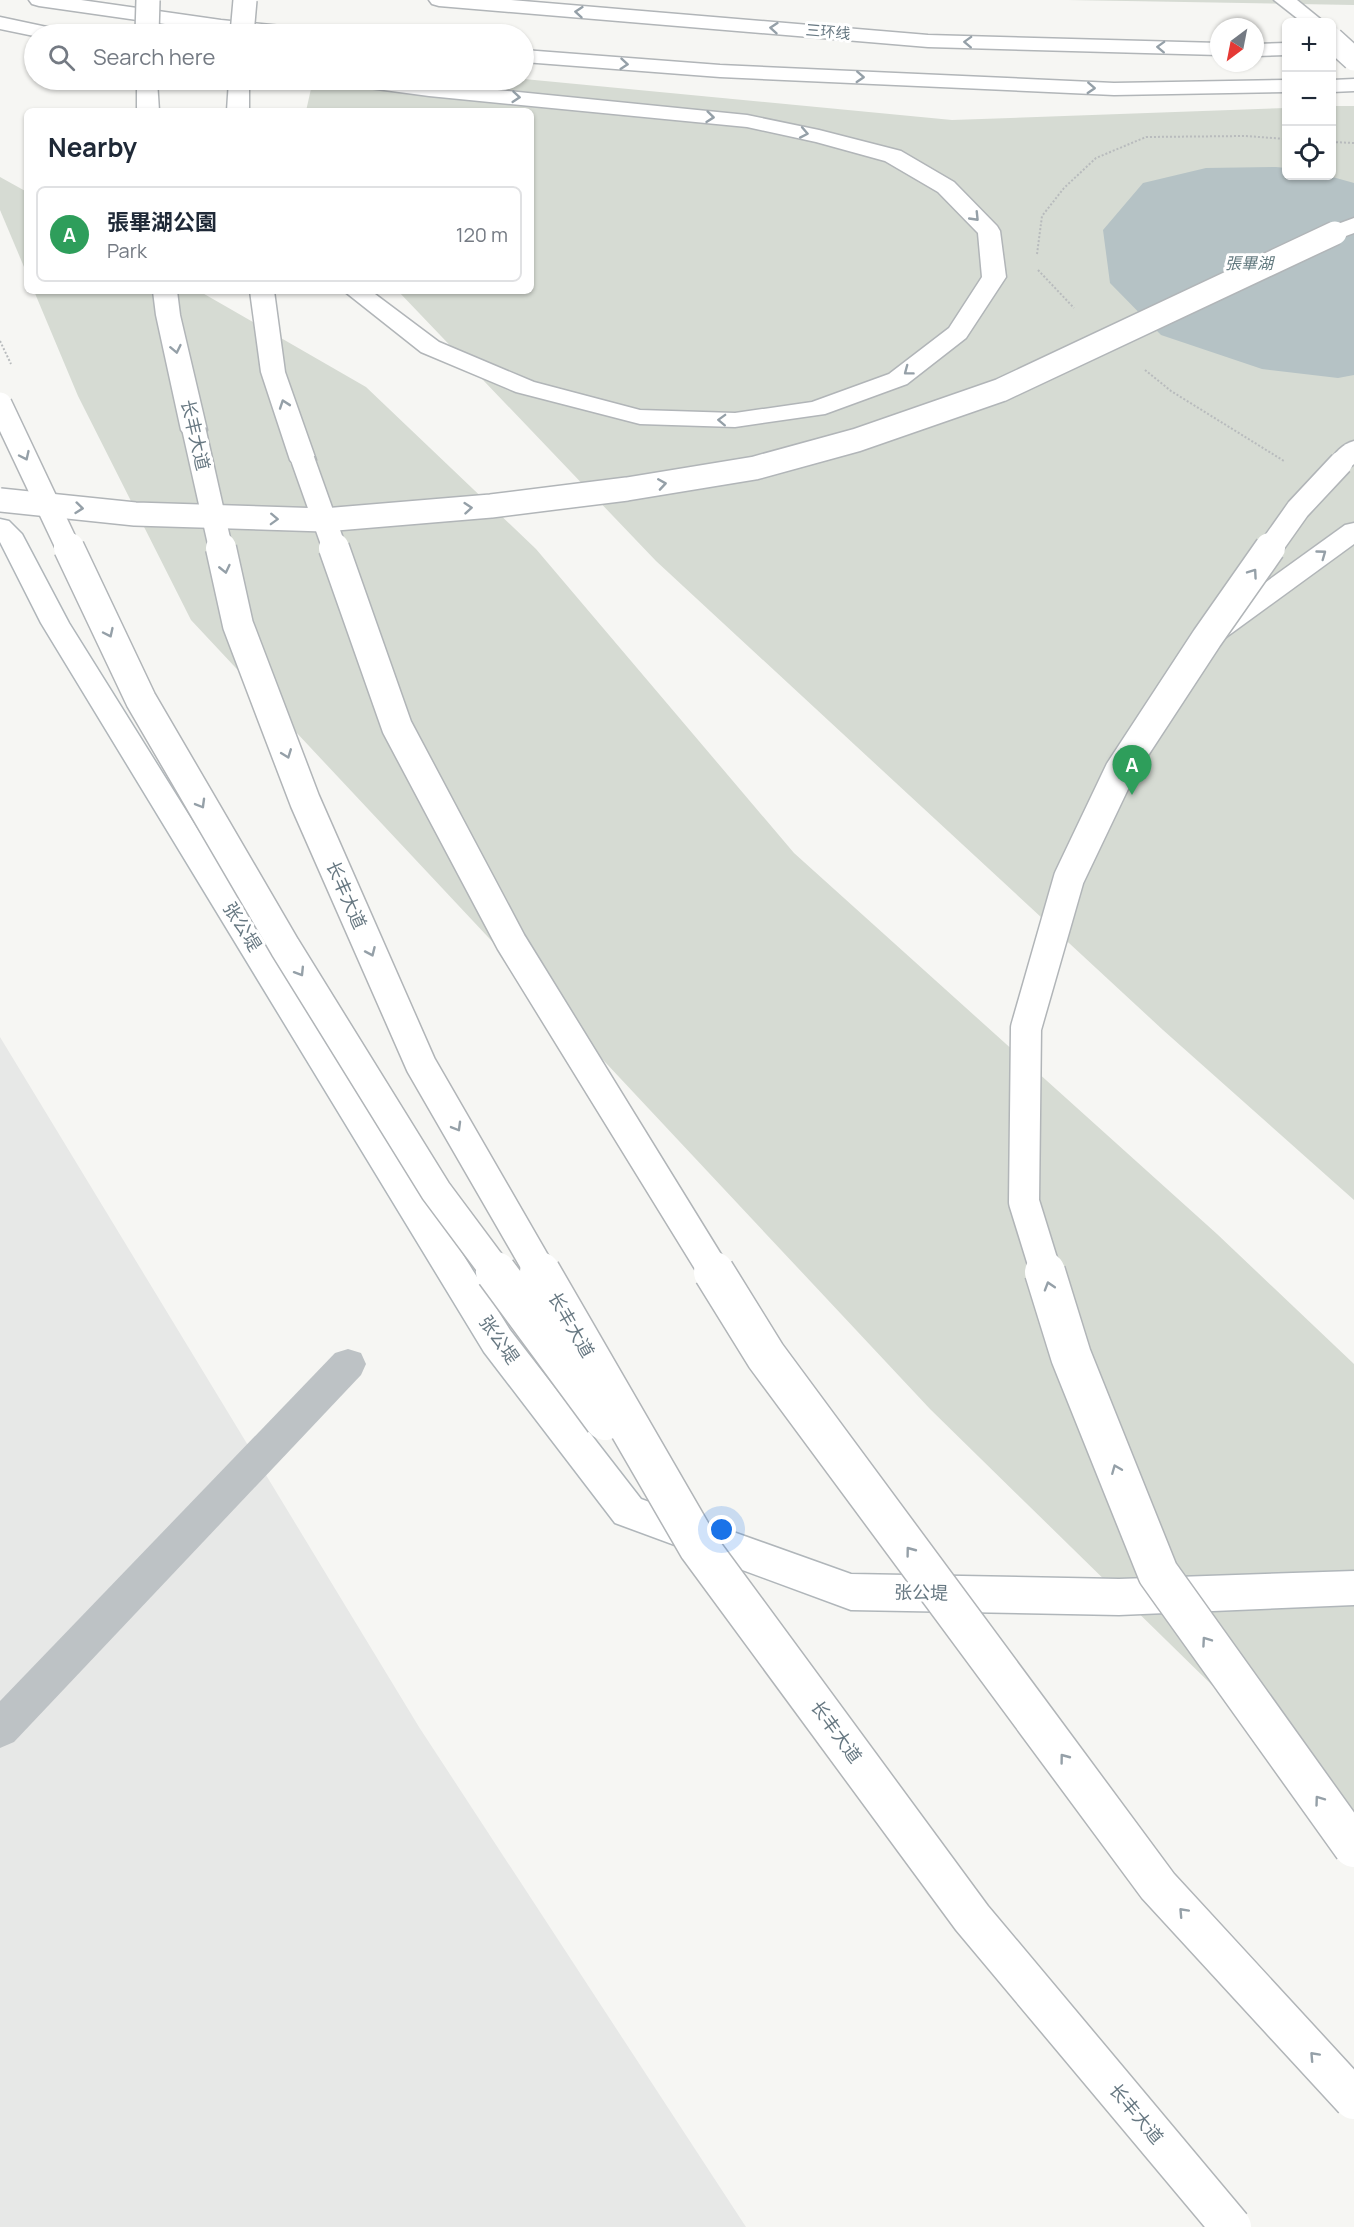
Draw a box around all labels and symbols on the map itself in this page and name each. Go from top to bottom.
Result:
one-way arrow [575,6,584,19]
north arrow [1210,18,1264,72]
street label: 三环线 [805,19,851,44]
one-way arrow [769,22,778,35]
one-way arrow [964,35,973,48]
one-way arrow [1156,41,1165,54]
one-way arrow [619,57,628,70]
one-way arrow [856,71,865,84]
one-way arrow [1087,82,1096,95]
one-way arrow [512,91,521,104]
one-way arrow [706,111,715,123]
one-way arrow [799,126,809,139]
one-way arrow [968,211,979,221]
water label: 張畢湖 [1225,252,1276,274]
one-way arrow [168,343,181,353]
one-way arrow [904,363,915,374]
street label: 长丰大道 [176,397,216,473]
one-way arrow [279,399,292,410]
one-way arrow [718,414,727,426]
one-way arrow [18,450,30,461]
one-way arrow [657,478,666,490]
one-way arrow [75,501,84,514]
one-way arrow [464,502,473,515]
one-way arrow [269,512,278,525]
one-way arrow [1316,551,1327,562]
one-way arrow [218,564,231,574]
one-way arrow [1246,568,1257,579]
one-way arrow [101,626,113,637]
pin: A [1112,746,1152,795]
one-way arrow [280,747,292,758]
one-way arrow [194,798,206,808]
street label: 长丰大道 [321,857,373,932]
street label: 张公堤 [218,897,267,956]
one-way arrow [364,946,376,957]
one-way arrow [293,966,305,976]
one-way arrow [450,1121,461,1131]
one-way arrow [1044,1281,1056,1292]
street label: 长丰大道 [543,1287,600,1362]
street label: 张公堤 [475,1310,525,1368]
one-way arrow [1111,1464,1123,1475]
your location [707,1515,736,1544]
one-way arrow [906,1546,917,1557]
street label: 张公堤 [894,1580,948,1604]
one-way arrow [1202,1636,1213,1647]
street label: 长丰大道 [806,1695,868,1768]
one-way arrow [1060,1754,1071,1765]
one-way arrow [1316,1795,1327,1806]
one-way arrow [1179,1909,1190,1919]
one-way arrow [1311,2052,1322,2063]
street label: 长丰大道 [1104,2078,1169,2149]

